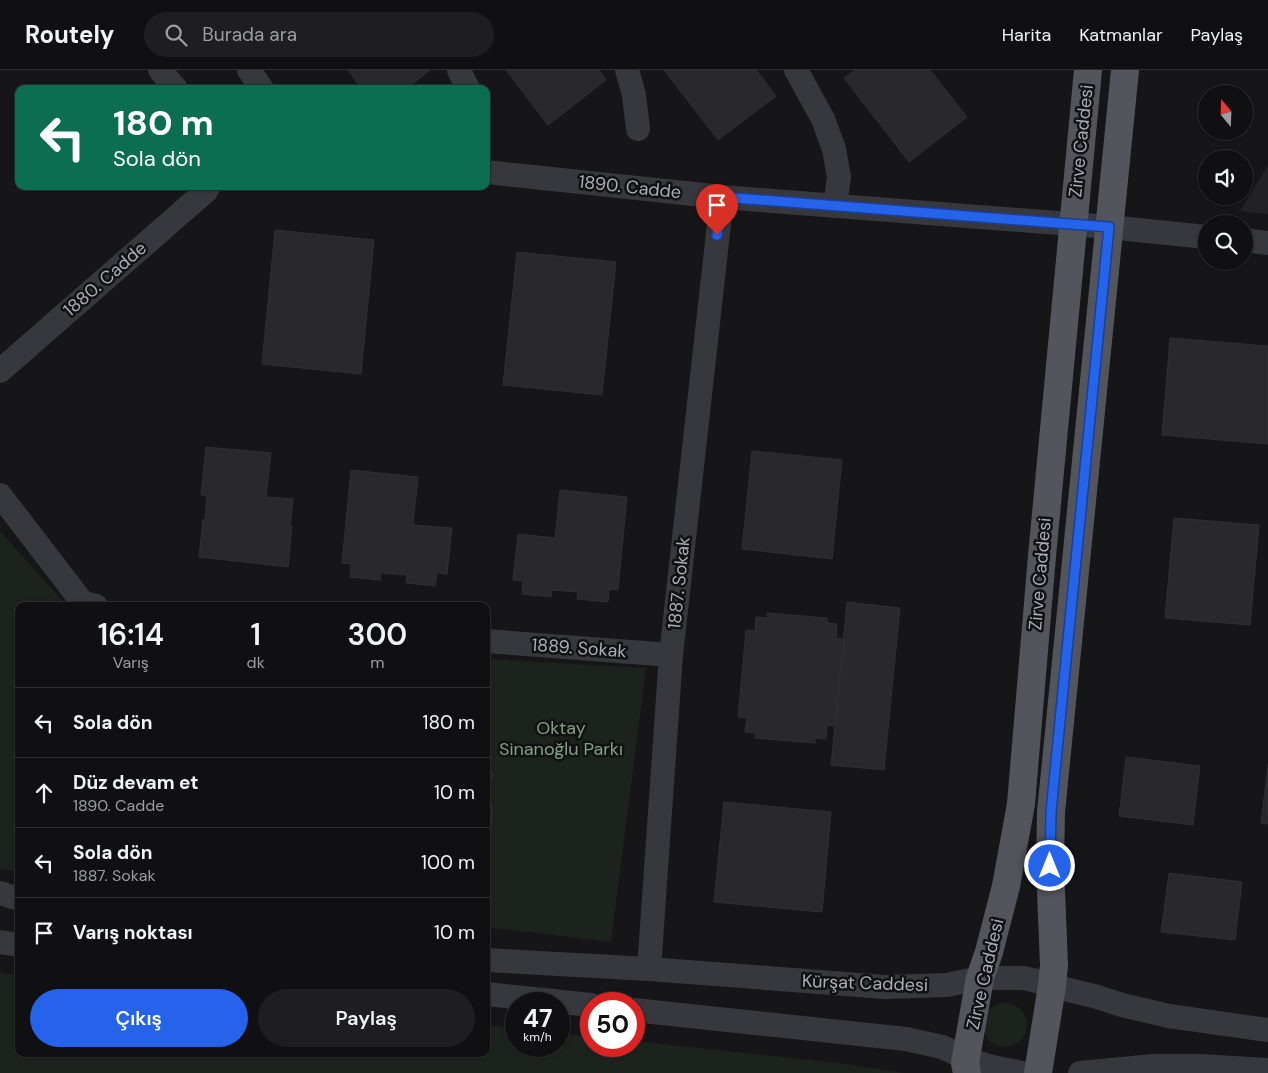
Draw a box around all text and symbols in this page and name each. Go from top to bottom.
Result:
search box [144,12,494,57]
text: Routely [25,19,114,50]
icon: search [162,21,190,49]
text: Burada ara [202,22,297,47]
text: Harita [1002,23,1051,47]
text: Katmanlar [1079,23,1163,47]
text: Paylaş [1191,23,1243,47]
street label: Zirve Caddesi [1063,84,1099,198]
north arrow [1198,85,1252,140]
map controls [1198,85,1253,270]
text: 180 m [113,100,214,146]
icon: left [30,105,95,170]
text: Sola dön [113,144,201,173]
button: sound [1198,150,1253,205]
street label: 1890. Cadde [578,170,682,204]
pin [696,184,738,235]
icon: arrive [703,191,731,219]
button: search [1198,215,1253,270]
street label: 1880. Cadde [58,236,152,322]
street label: Zirve Caddesi [1023,517,1057,631]
street label: 1887. Sokak [662,536,696,630]
text: 16:14 [98,615,164,654]
text: 1 [250,615,261,654]
text: 300 [347,615,407,654]
street label: 1889. Sokak [531,633,627,663]
text: Varış [113,652,149,673]
text: dk [247,652,265,673]
text: m [370,652,384,673]
icon: left [30,709,58,737]
text: Sola dön [73,710,153,735]
text: 180 m [423,710,475,735]
park label: Oktay Sinanoğlu Parkı [499,716,623,761]
text: Düz devam et [73,770,199,795]
icon: ahead [30,779,58,807]
text: 10 m [434,780,475,805]
text: 1890. Cadde [73,795,164,816]
position arrow [1023,839,1075,891]
text: Sola dön [73,840,153,865]
icon: left [30,849,58,877]
text: 100 m [421,850,475,875]
text: 1887. Sokak [73,865,156,886]
street label: Zirve Caddesi [961,916,1009,1032]
icon: arrive [30,919,58,947]
text: Varış noktası [73,920,193,945]
text: 10 m [434,920,475,945]
street label: Kürşat Caddesi [802,969,928,997]
button: Çıkış [30,989,248,1047]
button: Paylaş [258,989,475,1047]
speed limit sign: 50 [580,992,645,1057]
text: 47 [523,1002,552,1035]
text: km/h [523,1029,552,1045]

